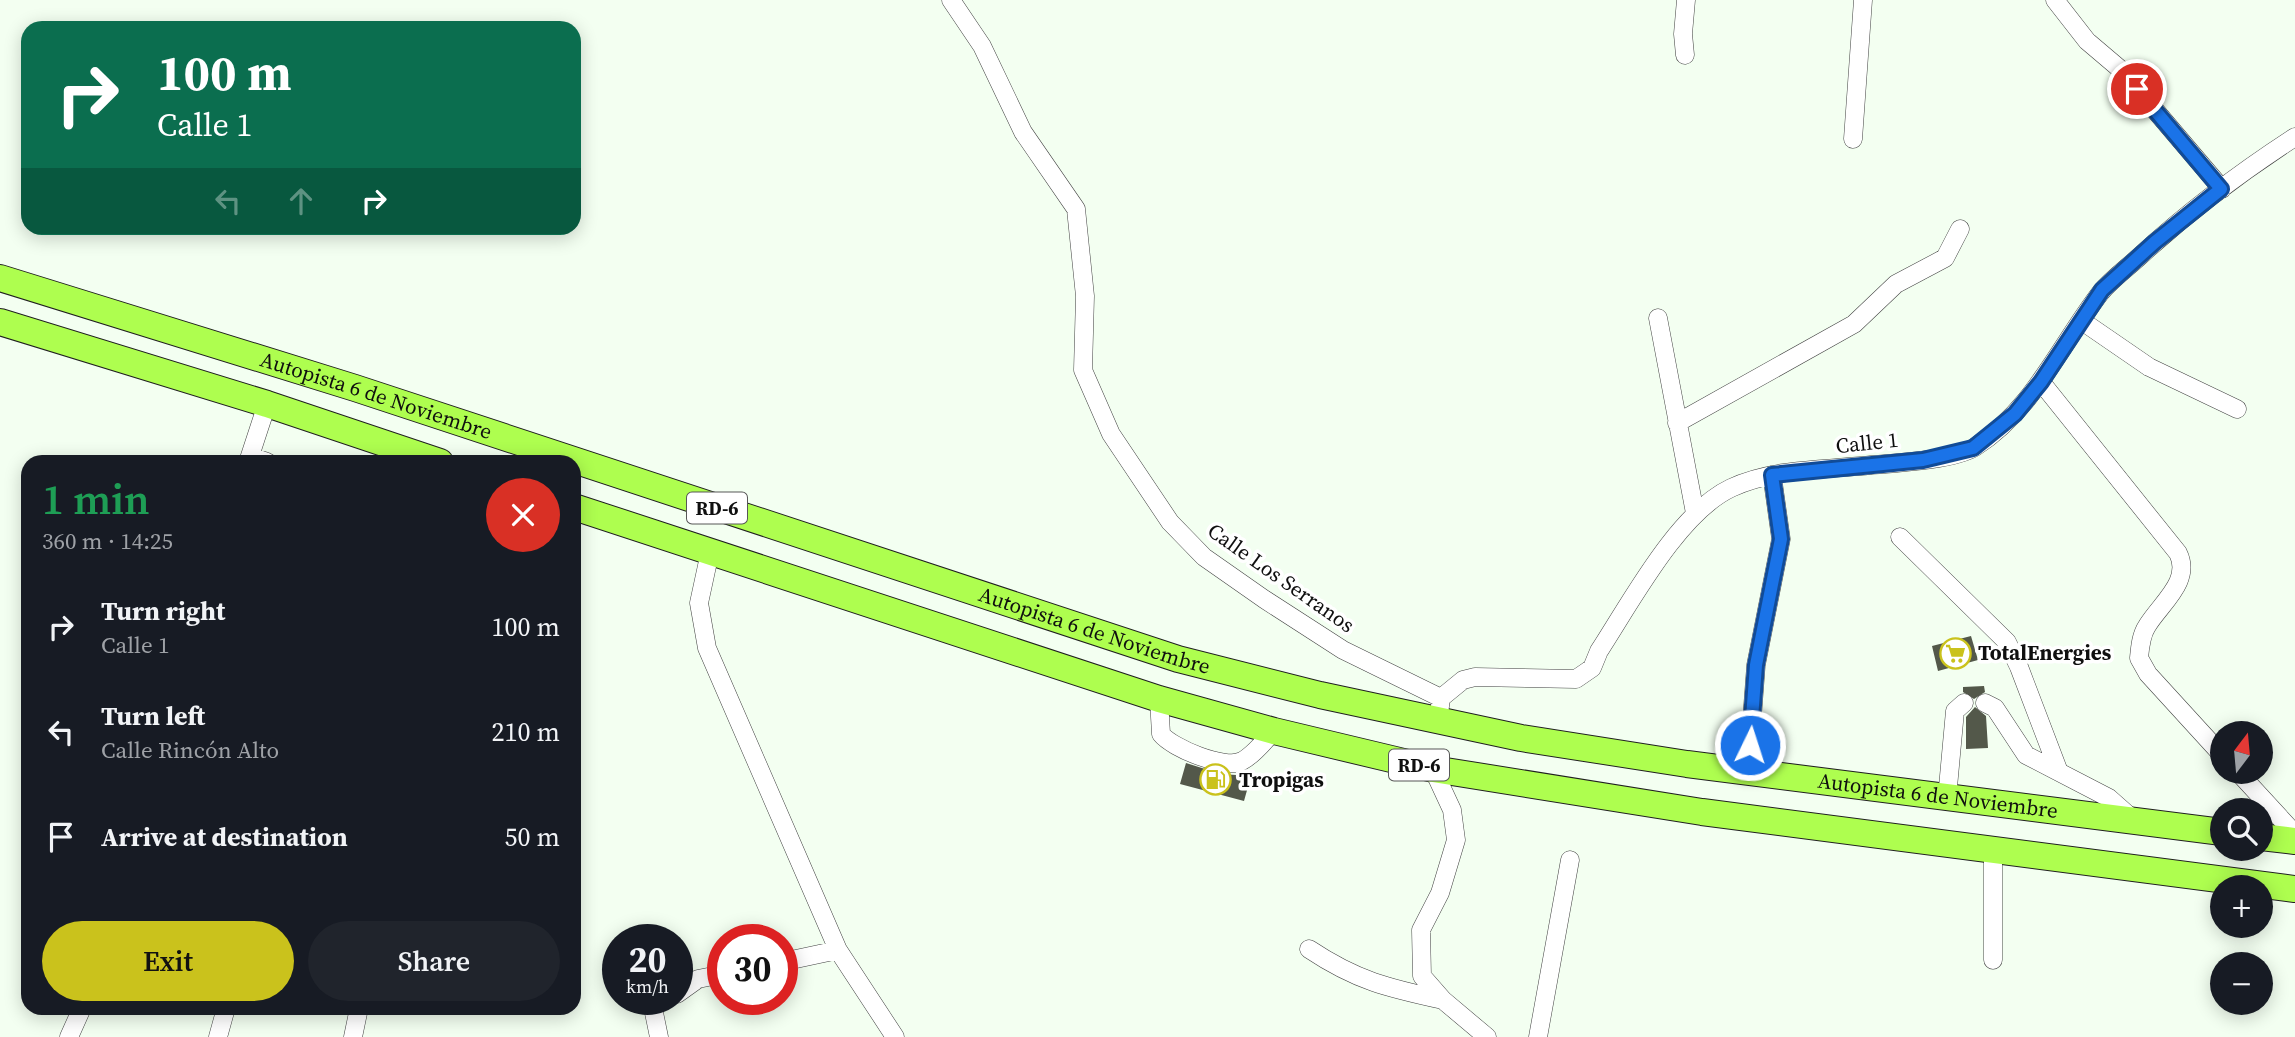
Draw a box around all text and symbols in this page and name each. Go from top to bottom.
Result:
text: 100 m [157,39,292,106]
icon: right [42,49,133,140]
pin [2107,59,2167,119]
icon: arrive [2118,70,2156,108]
text: Calle 1 [157,103,252,147]
icon: left [209,182,247,220]
icon: ahead [282,182,320,220]
icon: right [355,182,393,220]
street label: Autopista 6 de Noviembre [257,345,496,446]
street label: Calle 1 [1834,425,1900,460]
text: 1 min [42,470,150,528]
button: close [486,478,560,552]
road number: RD-6 [687,492,747,524]
street label: Calle Los Serranos [1202,516,1360,639]
text: 360 m · 14:25 [42,525,173,557]
street label: Autopista 6 de Noviembre [975,579,1213,681]
text: Turn right [101,593,225,629]
icon: right [42,608,80,646]
text: 100 m [492,609,560,645]
text: Calle 1 [101,629,170,661]
supermarket icon: TotalEnergies [1938,636,1972,670]
place label: TotalEnergies [1978,638,2112,667]
text: Turn left [101,698,205,734]
position arrow [1713,708,1787,782]
icon: left [42,713,80,751]
text: 210 m [492,714,560,750]
north arrow [2210,721,2273,784]
map controls [2210,721,2273,1015]
text: Calle Rincón Alto [101,734,279,766]
road number: RD-6 [1389,750,1449,780]
fuel station icon: Tropigas [1199,763,1233,797]
place label: Tropigas [1239,765,1324,794]
street label: Autopista 6 de Noviembre [1816,766,2060,825]
button: search [2210,798,2273,861]
icon: arrive [42,818,80,856]
text: Arrive at destination [101,819,348,855]
text: 50 m [505,819,560,855]
button: + [2210,875,2273,938]
button: Exit [42,921,294,1001]
button: Share [308,921,560,1001]
speed limit sign: 30 [707,924,798,1015]
text: 20 [629,936,666,984]
button: − [2210,952,2273,1015]
text: km/h [626,974,669,999]

